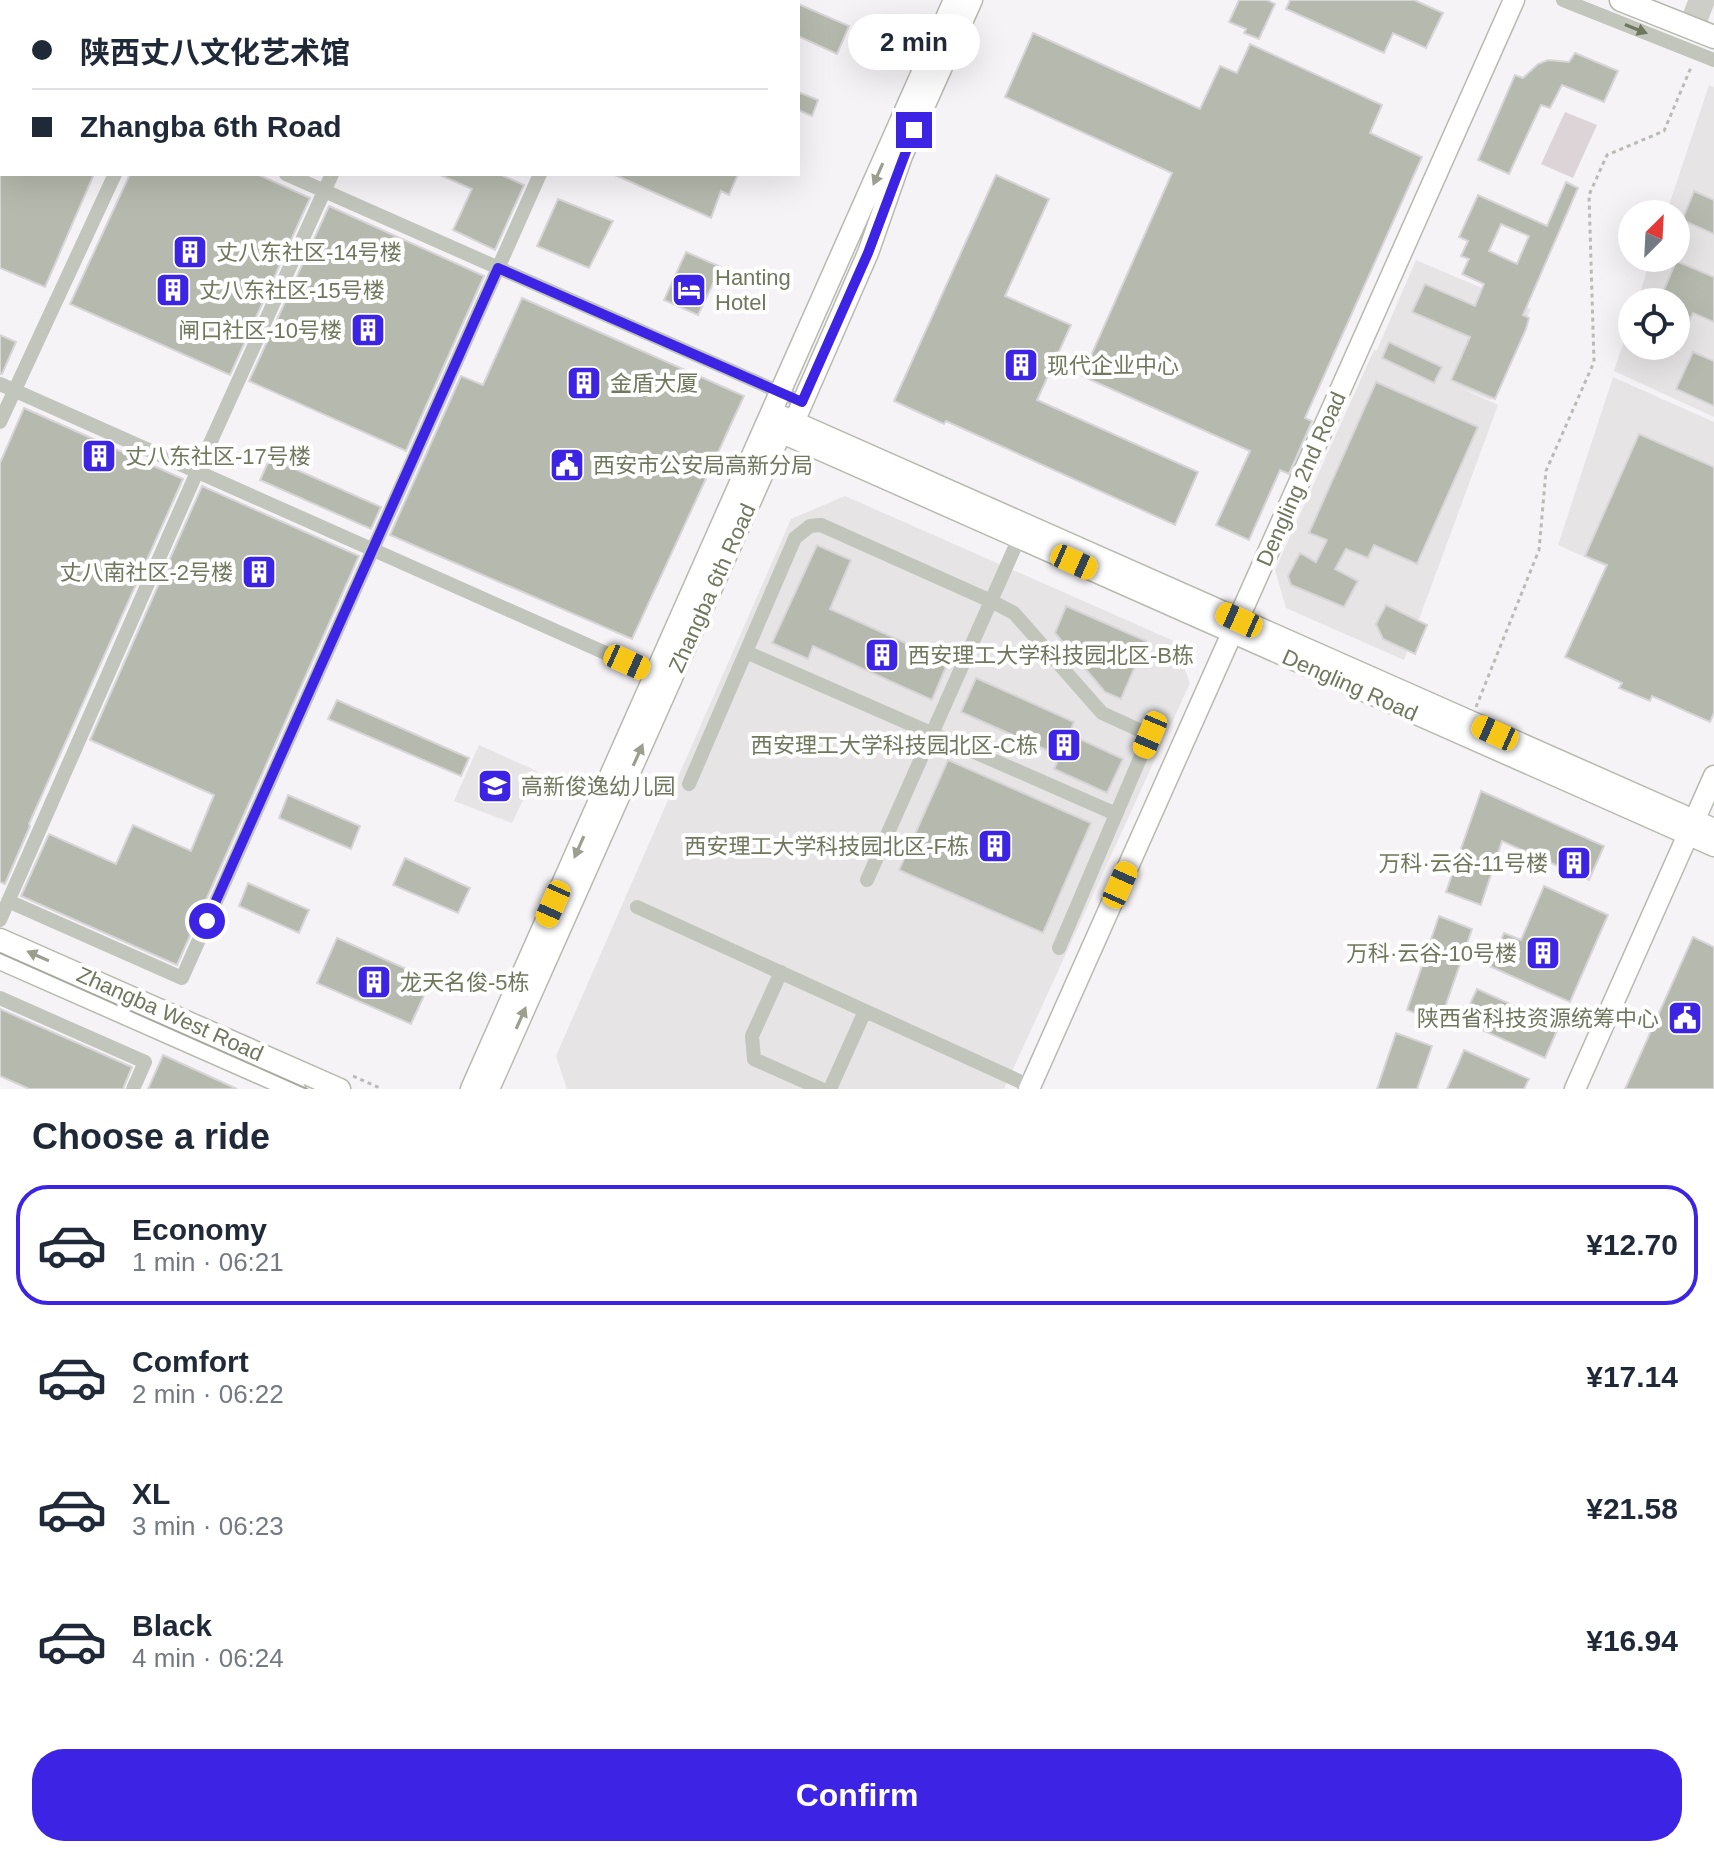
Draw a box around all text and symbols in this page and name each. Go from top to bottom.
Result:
callout: 2 min [848,14,980,70]
one-way arrow [1624,23,1648,36]
text: 2 min [880,27,948,57]
text: 陕西丈八文化艺术馆 [80,36,350,69]
text: Zhangba 6th Road [80,110,342,143]
route end [896,112,932,148]
one-way arrow [871,162,884,186]
north arrow [1618,200,1690,272]
map controls [1618,200,1690,360]
building icon: 丈八东社区-14号楼 [171,233,209,271]
place label: 丈八东社区-14号楼 [216,240,402,265]
place label: Hanting Hotel [715,265,791,315]
building icon: 丈八东社区-15号楼 [154,271,192,309]
hotel icon: Hanting Hotel [670,271,708,309]
place label: 丈八东社区-15号楼 [199,278,385,303]
button: locate [1618,288,1690,360]
building icon: 闸口社区-10号楼 [349,311,387,349]
place label: 闸口社区-10号楼 [178,318,342,343]
building icon: 现代企业中心 [1002,346,1040,384]
place label: 现代企业中心 [1047,353,1179,378]
building icon: 金盾大厦 [565,364,603,402]
place label: 金盾大厦 [610,371,698,396]
street label: Dengling 2nd Road [1251,388,1351,570]
building icon: 丈八东社区-17号楼 [80,437,118,475]
place label: 丈八东社区-17号楼 [125,444,311,469]
public building icon: 西安市公安局高新分局 [548,446,586,484]
place label: 西安市公安局高新分局 [593,453,813,478]
street label: Zhangba 6th Road [664,500,760,676]
car [1047,541,1101,583]
building icon: 丈八南社区-2号楼 [240,553,278,591]
place label: 丈八南社区-2号楼 [59,560,233,585]
car [1212,599,1266,641]
building icon: 西安理工大学科技园北区-B栋 [863,636,901,674]
car [600,641,654,683]
place label: 西安理工大学科技园北区-B栋 [908,643,1194,668]
street label: Dengling Road [1278,644,1422,726]
car [1130,708,1170,762]
car [1468,712,1522,754]
building icon: 西安理工大学科技园北区-C栋 [1045,726,1083,764]
place label: 西安理工大学科技园北区-C栋 [751,733,1038,758]
one-way arrow [631,743,645,766]
school or university icon: 高新俊逸幼儿园 [476,767,514,805]
place label: 高新俊逸幼儿园 [521,774,675,799]
building icon: 西安理工大学科技园北区-F栋 [976,827,1014,865]
place label: 西安理工大学科技园北区-F栋 [684,834,969,859]
one-way arrow [572,835,586,858]
building icon: 万科·云谷-11号楼 [1555,844,1593,882]
place label: 万科·云谷-11号楼 [1379,851,1548,876]
car [1099,858,1141,912]
car [532,877,574,931]
route start [189,903,225,939]
building icon: 万科·云谷-10号楼 [1524,934,1562,972]
place label: 万科·云谷-10号楼 [1346,941,1517,966]
one-way arrow [26,949,50,962]
street label: Zhangba West Road [73,962,267,1066]
building icon: 龙天名俊-5栋 [355,963,393,1001]
place label: 龙天名俊-5栋 [400,970,530,995]
public building icon: 陕西省科技资源统筹中心 [1666,999,1704,1037]
one-way arrow [514,1006,528,1030]
place label: 陕西省科技资源统筹中心 [1417,1006,1659,1031]
text: Choose a ride [32,1116,270,1157]
icon: car [36,1209,108,1281]
text: Economy [132,1213,267,1246]
text: ¥12.70 [1586,1228,1678,1261]
text: 1 min · 06:21 [132,1247,284,1277]
icon: car [36,1341,108,1413]
text: Comfort [132,1345,249,1378]
text: ¥17.14 [1586,1360,1678,1393]
text: 2 min · 06:22 [132,1379,284,1409]
icon: car [36,1473,108,1545]
text: XL [132,1477,170,1510]
text: ¥21.58 [1586,1492,1678,1525]
text: 3 min · 06:23 [132,1511,284,1541]
icon: car [36,1605,108,1677]
text: Black [132,1609,212,1642]
text: ¥16.94 [1586,1624,1678,1657]
text: 4 min · 06:24 [132,1643,284,1673]
button: Confirm [32,1749,1682,1841]

